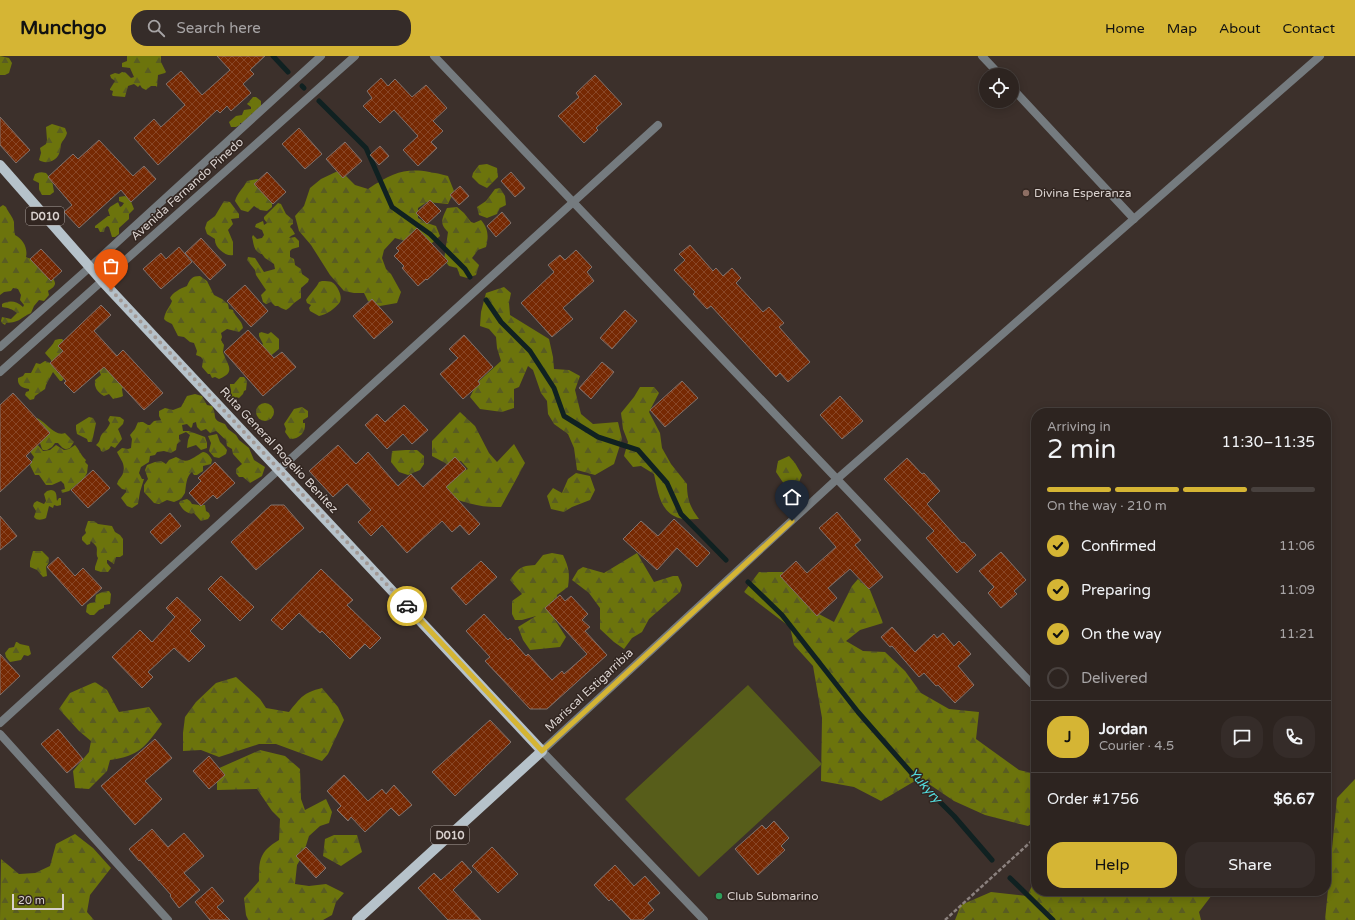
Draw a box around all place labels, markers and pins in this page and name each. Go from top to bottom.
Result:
place label: Divina Esperanza [1034,186,1131,200]
marker: Divina Esperanza [1021,188,1031,198]
pin [94,249,128,290]
pin [775,480,809,521]
place label: Club Submarino [727,889,818,903]
marker: Club Submarino [714,891,724,901]

